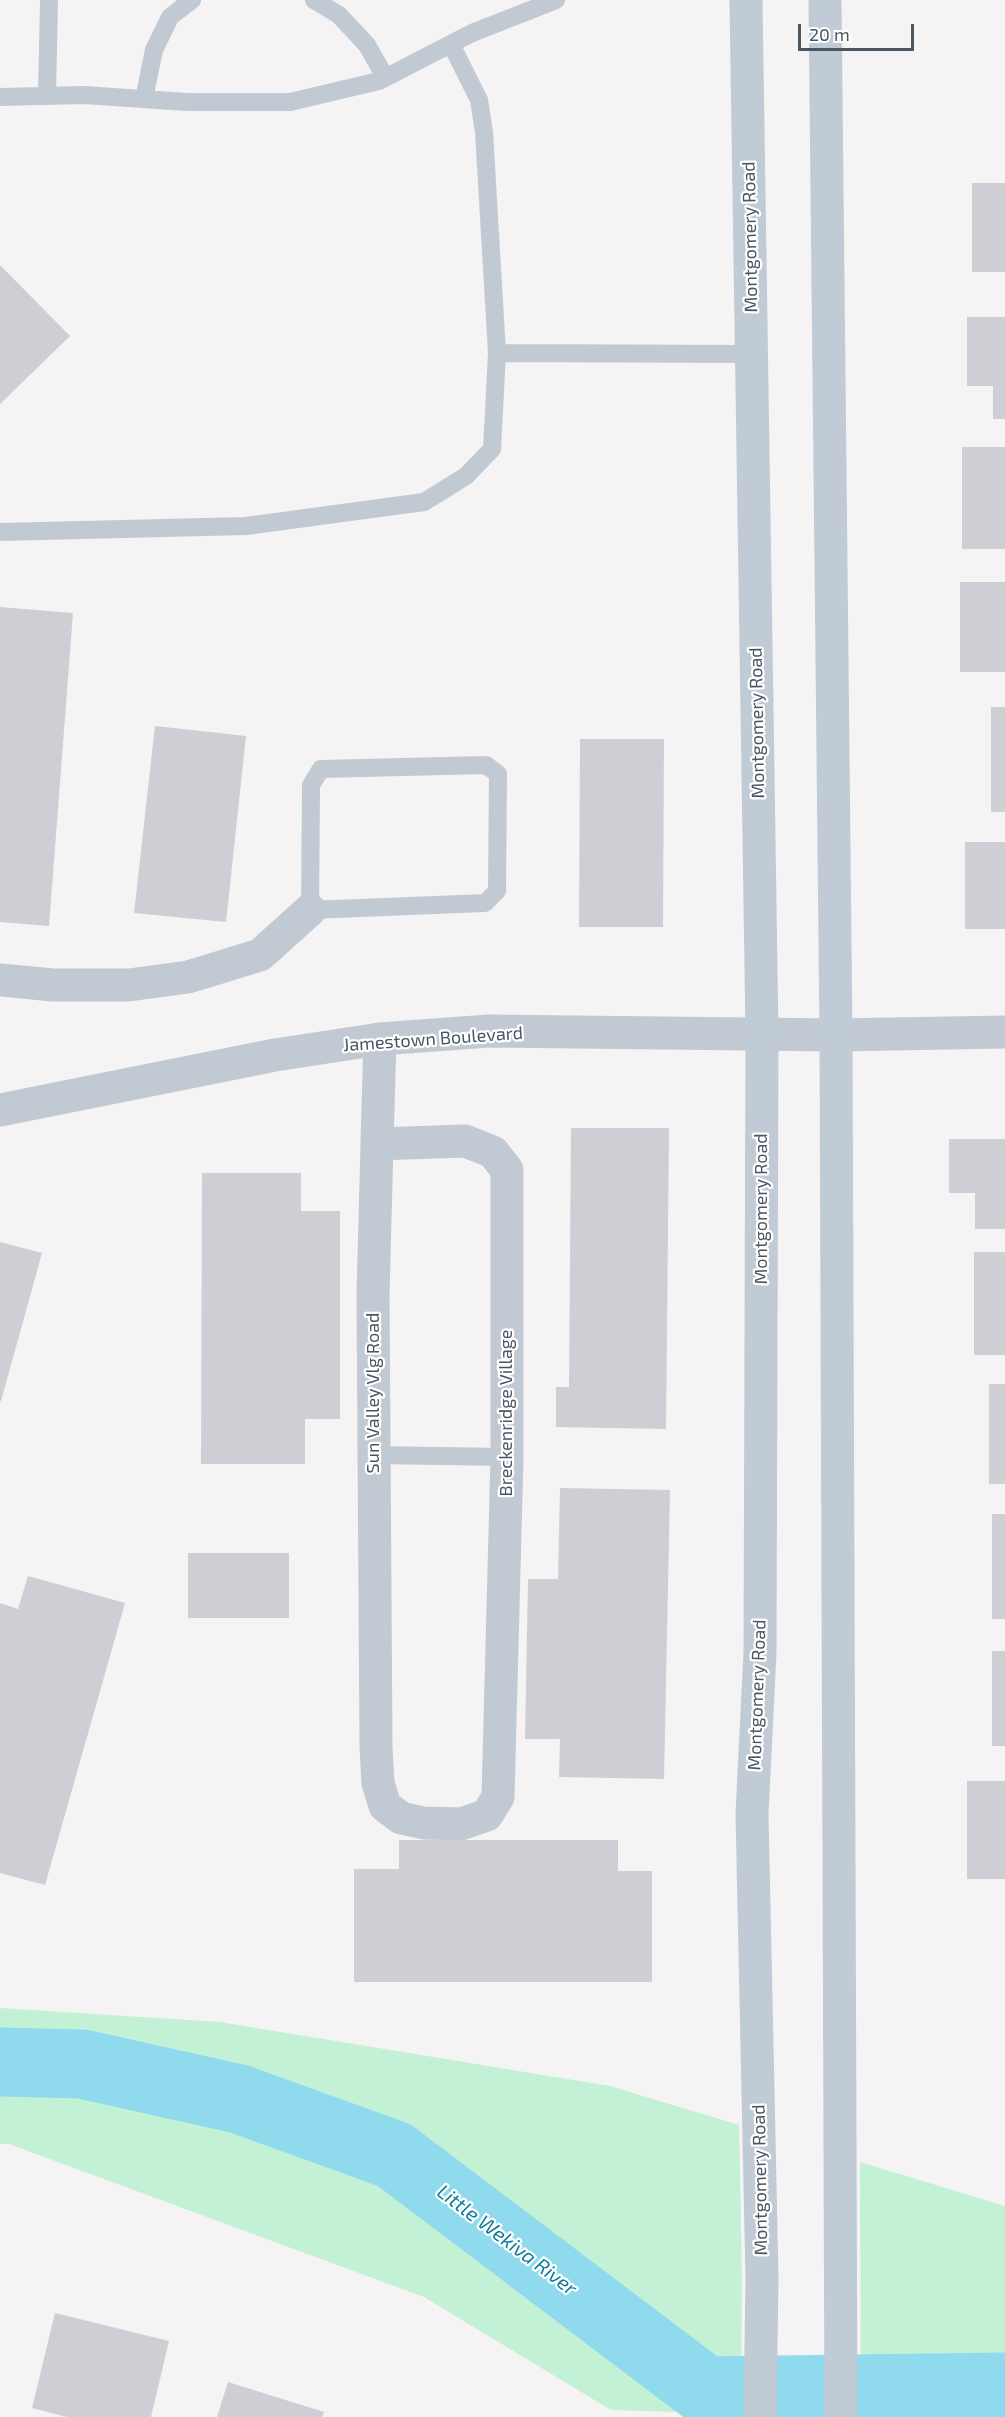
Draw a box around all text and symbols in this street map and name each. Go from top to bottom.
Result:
scale bar [801,12,916,50]
text: 20 m [809,23,850,45]
street label: Montgomery Road [738,161,762,313]
street label: Montgomery Road [745,647,769,799]
street label: Jamestown Boulevard [342,1022,524,1056]
street label: Montgomery Road [750,1133,772,1285]
street label: Sun Valley Vlg Road [362,1313,384,1473]
street label: Breckenridge Village [495,1330,517,1496]
street label: Montgomery Road [744,1619,770,1771]
street label: Montgomery Road [748,2104,772,2256]
water label: Little Wekiva River [432,2180,582,2300]

